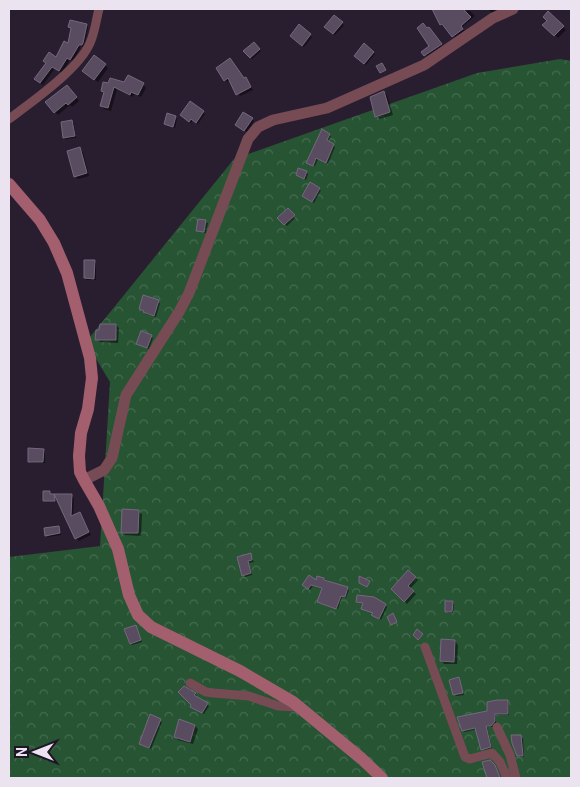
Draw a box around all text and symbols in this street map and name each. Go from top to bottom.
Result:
north arrow [10,727,60,777]
text: N [14,747,30,757]

